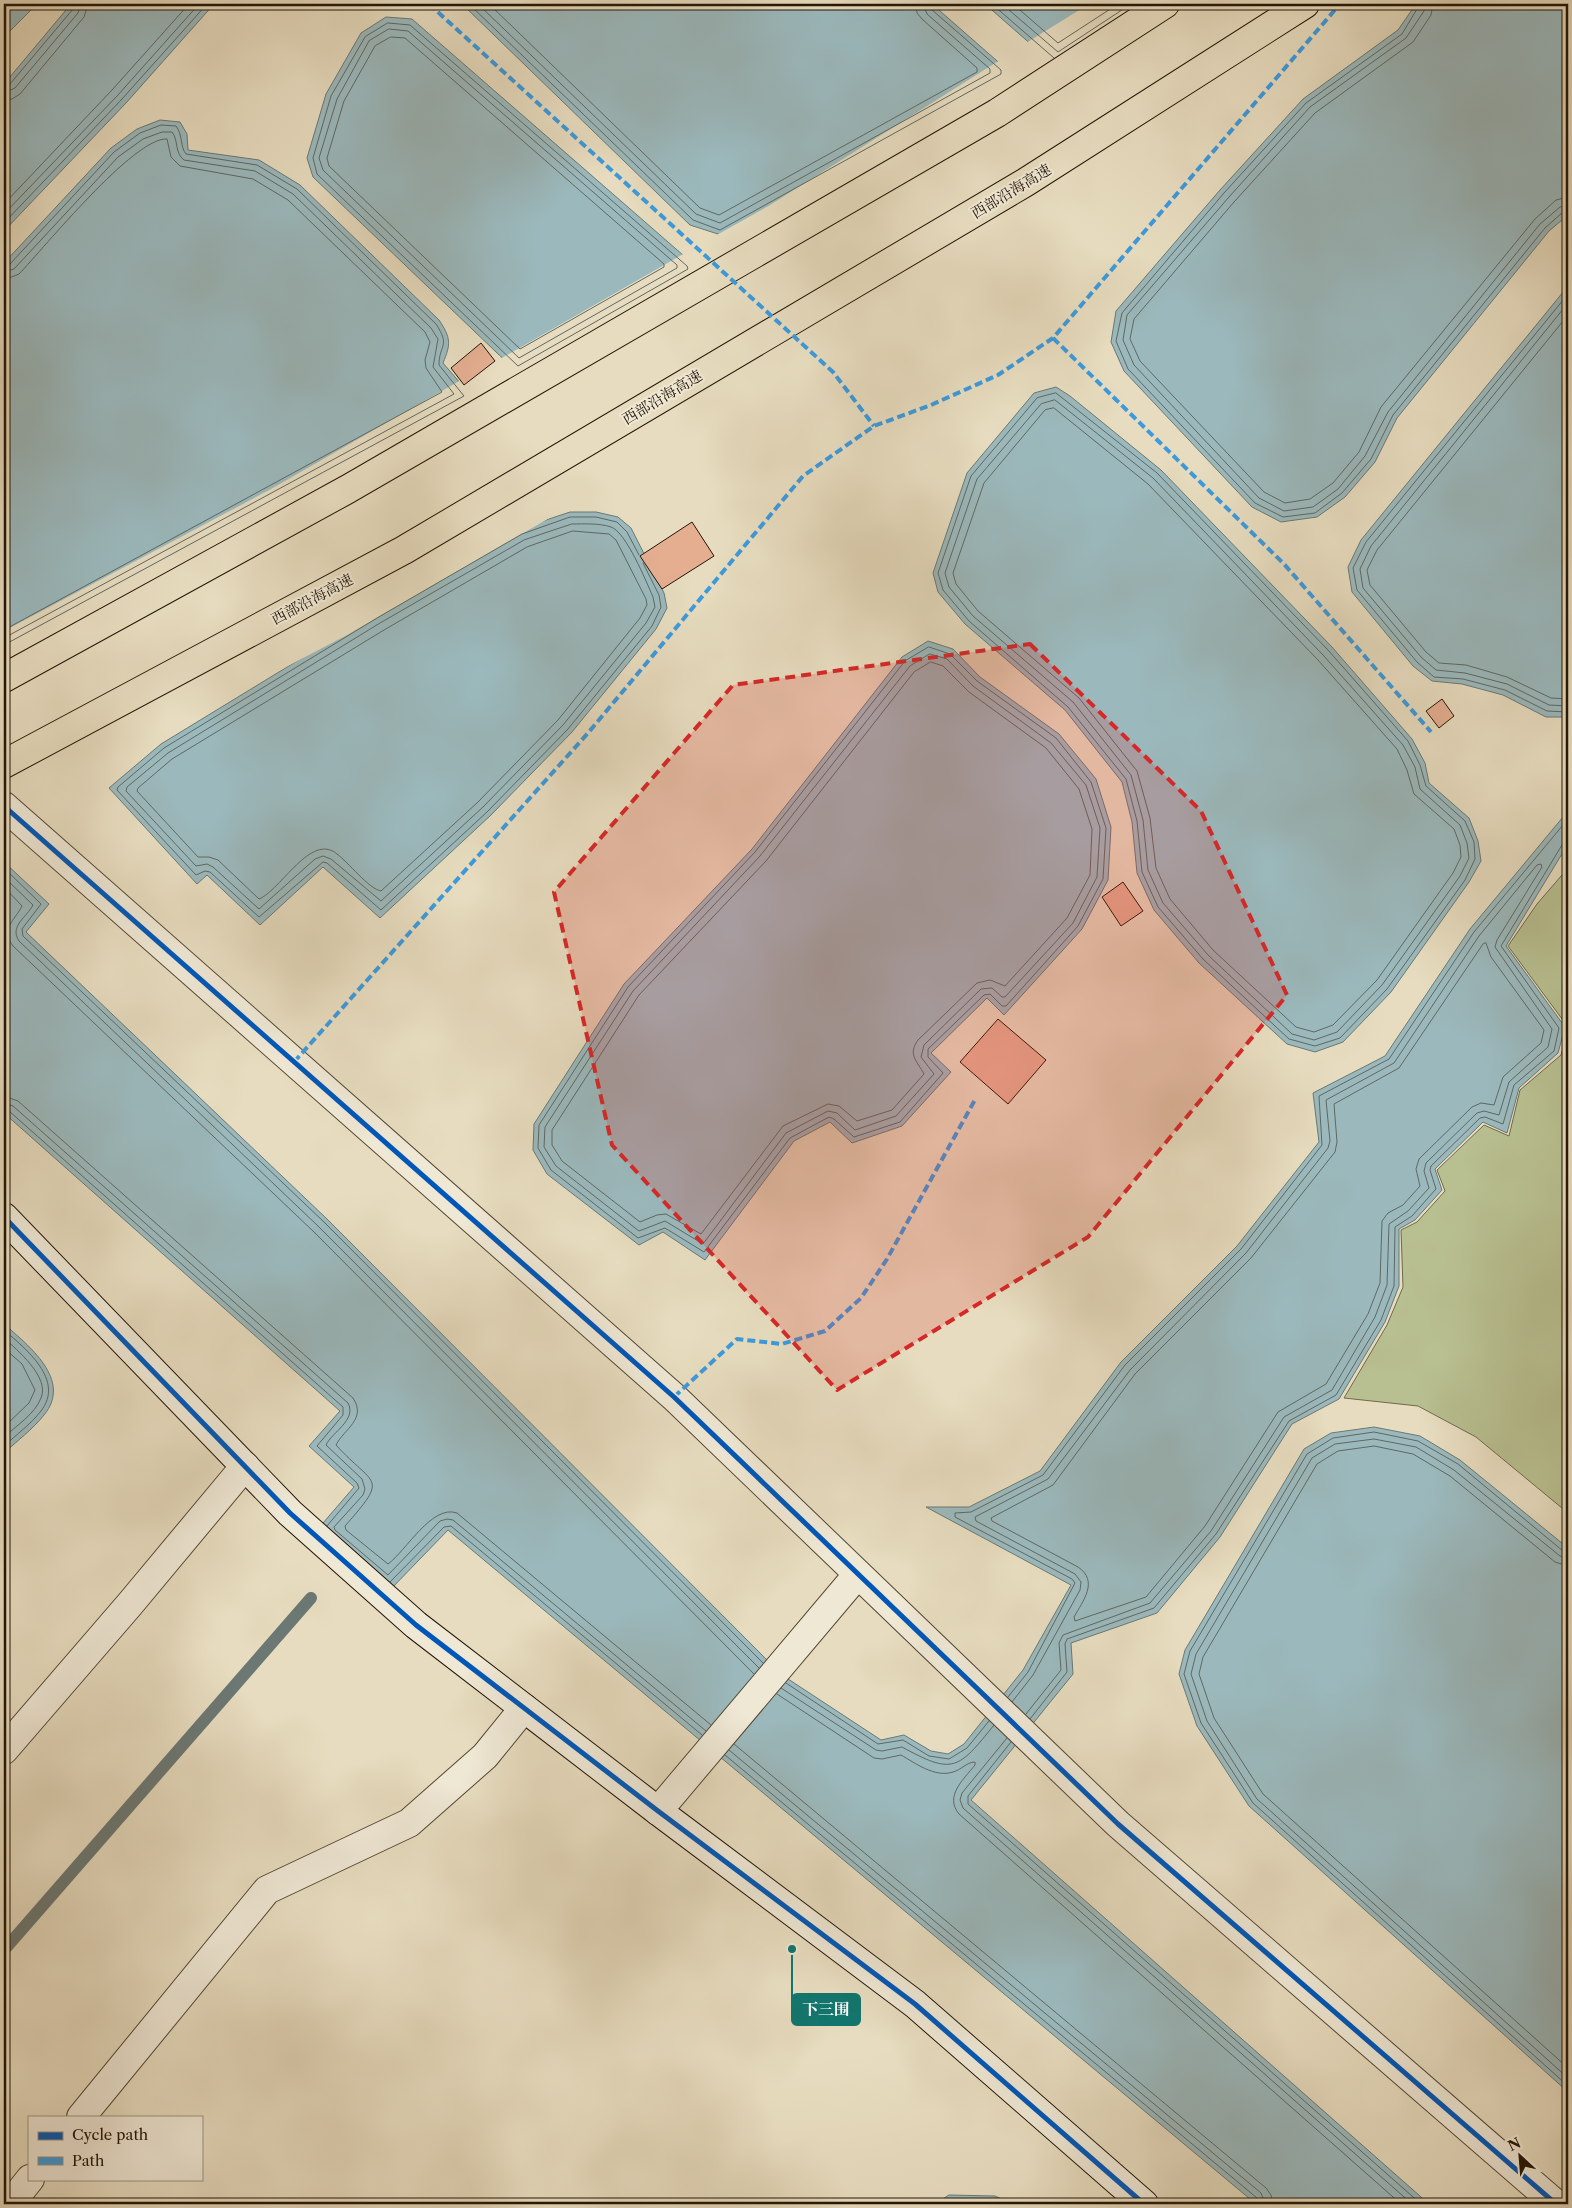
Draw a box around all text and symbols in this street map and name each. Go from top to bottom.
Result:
street label: 西部沿海高速 [968,160,1054,222]
street label: 西部沿海高速 [619,366,705,428]
street label: 西部沿海高速 [268,569,356,629]
callout: 下三围 [792,1994,860,2025]
text: 下三围 [802,1999,850,2019]
legend [28,2116,202,2180]
text: Cycle path [72,2125,149,2144]
north arrow [1494,2130,1544,2180]
text: N [1505,2134,1524,2155]
text: Path [72,2151,105,2170]

